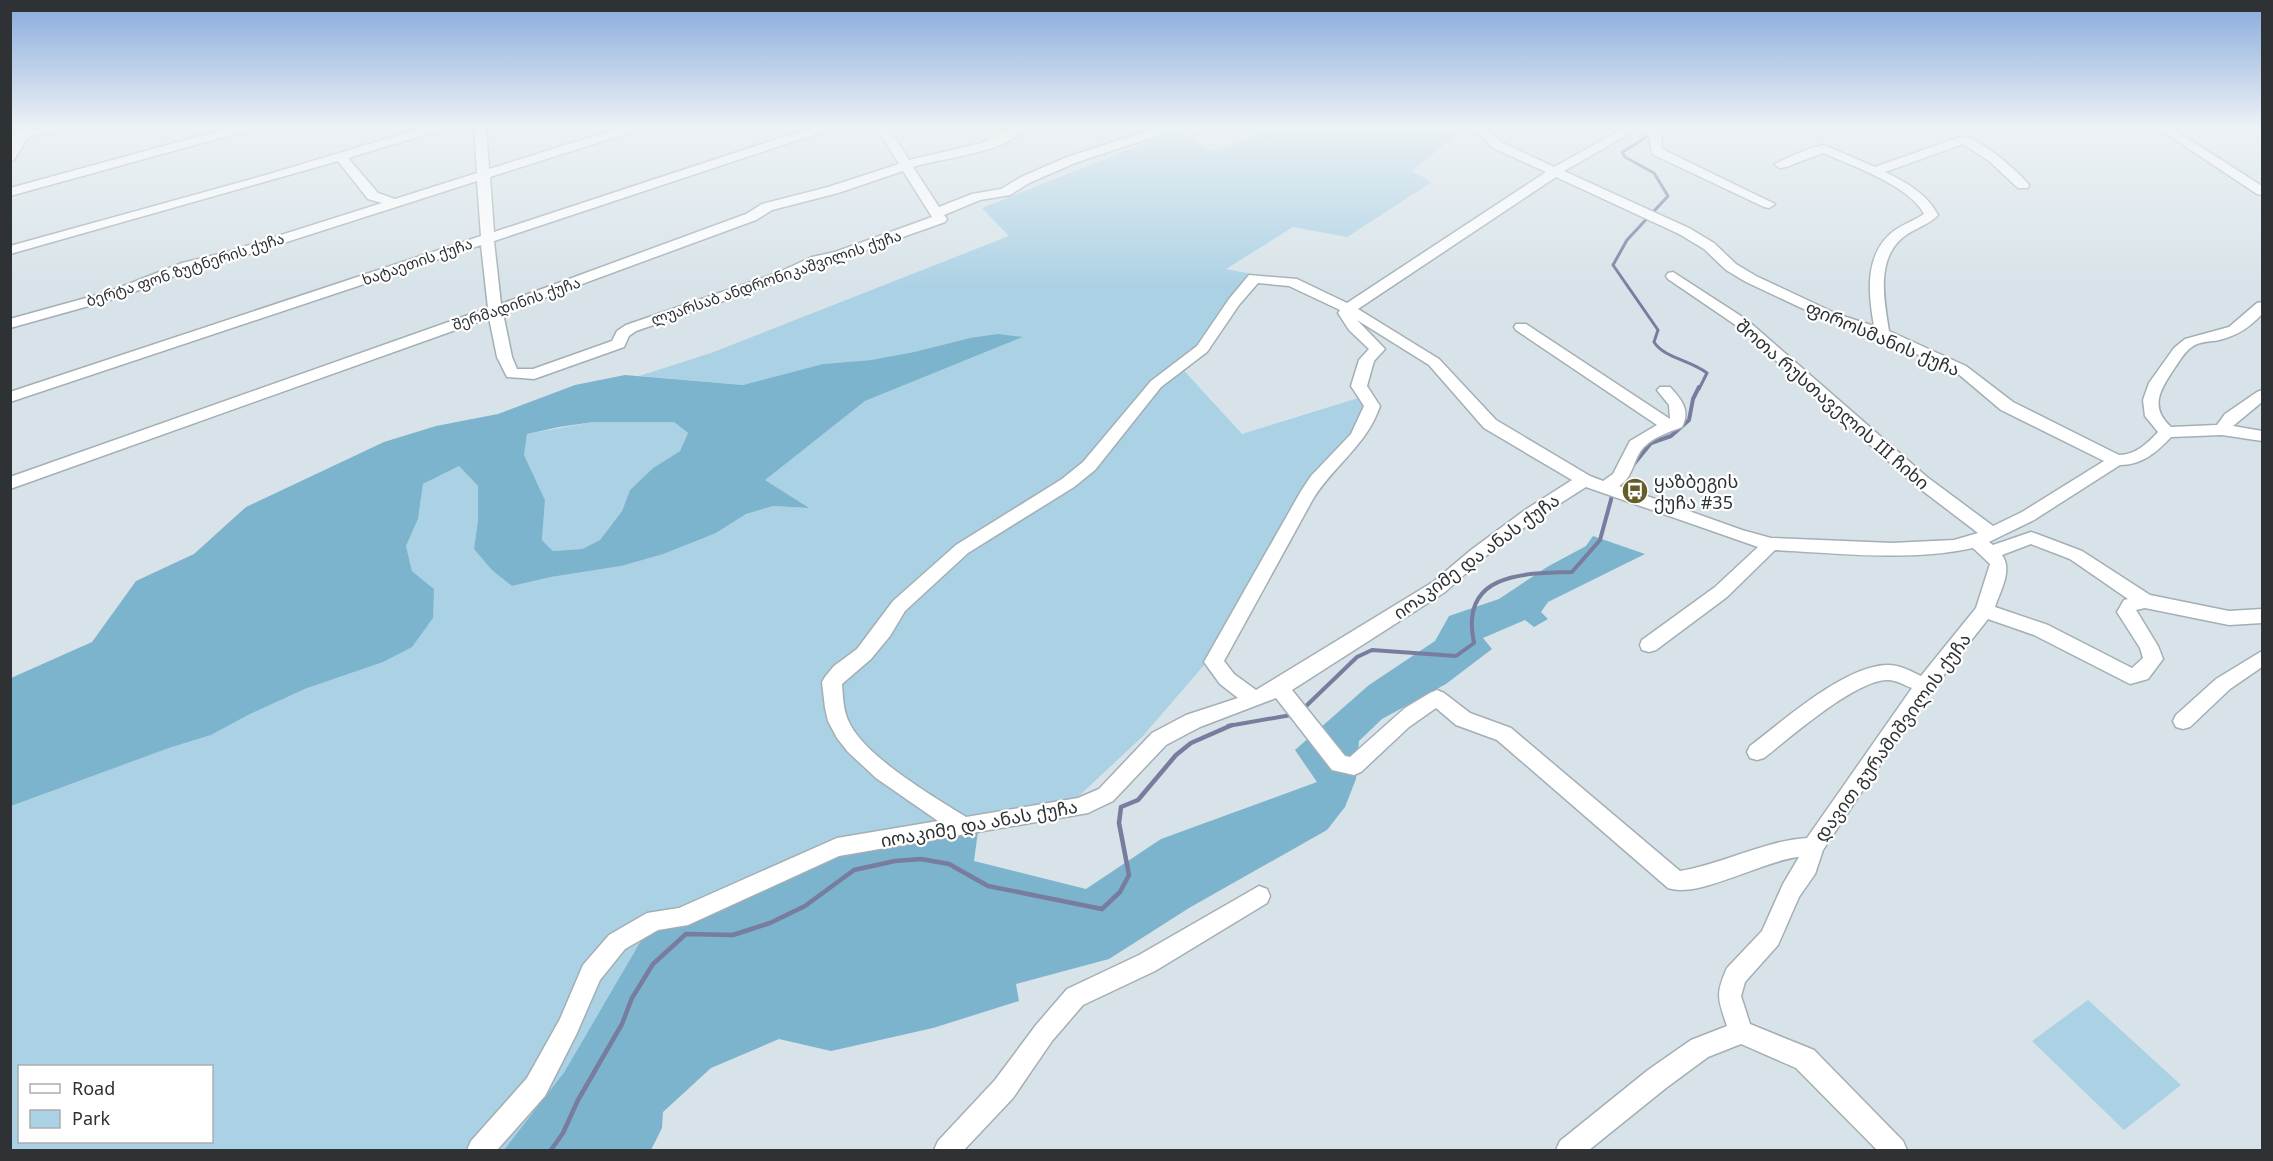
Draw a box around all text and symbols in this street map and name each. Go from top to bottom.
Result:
street label: ლუარსაბ ანდრონიკაშვილის ქუჩა [648,225,904,329]
street label: ბერტა ფონ ზუტნერის ქუჩა [83,227,287,311]
street label: ხატაეთის ქუჩა [359,233,475,289]
street label: შერმადინის ქუჩა [449,272,583,334]
street label: ფიროსმანის ქუჩა [1802,295,1964,381]
street label: შოთა რუსთაველის III ჩიხი [1731,313,1935,495]
place label: ყაზბეგის ქუჩა #35 [1654,469,1738,514]
bus stop icon: ყაზბეგის ქუჩა #35 [1620,476,1650,506]
street label: იოაკიმე და ანას ქუჩა [1388,488,1564,624]
street label: დავით გურამიშვილის ქუჩა [1808,628,1976,846]
street label: იოაკიმე და ანას ქუჩა [879,794,1079,852]
legend [18,1065,213,1143]
text: Road [72,1076,115,1100]
text: Park [72,1106,110,1130]

